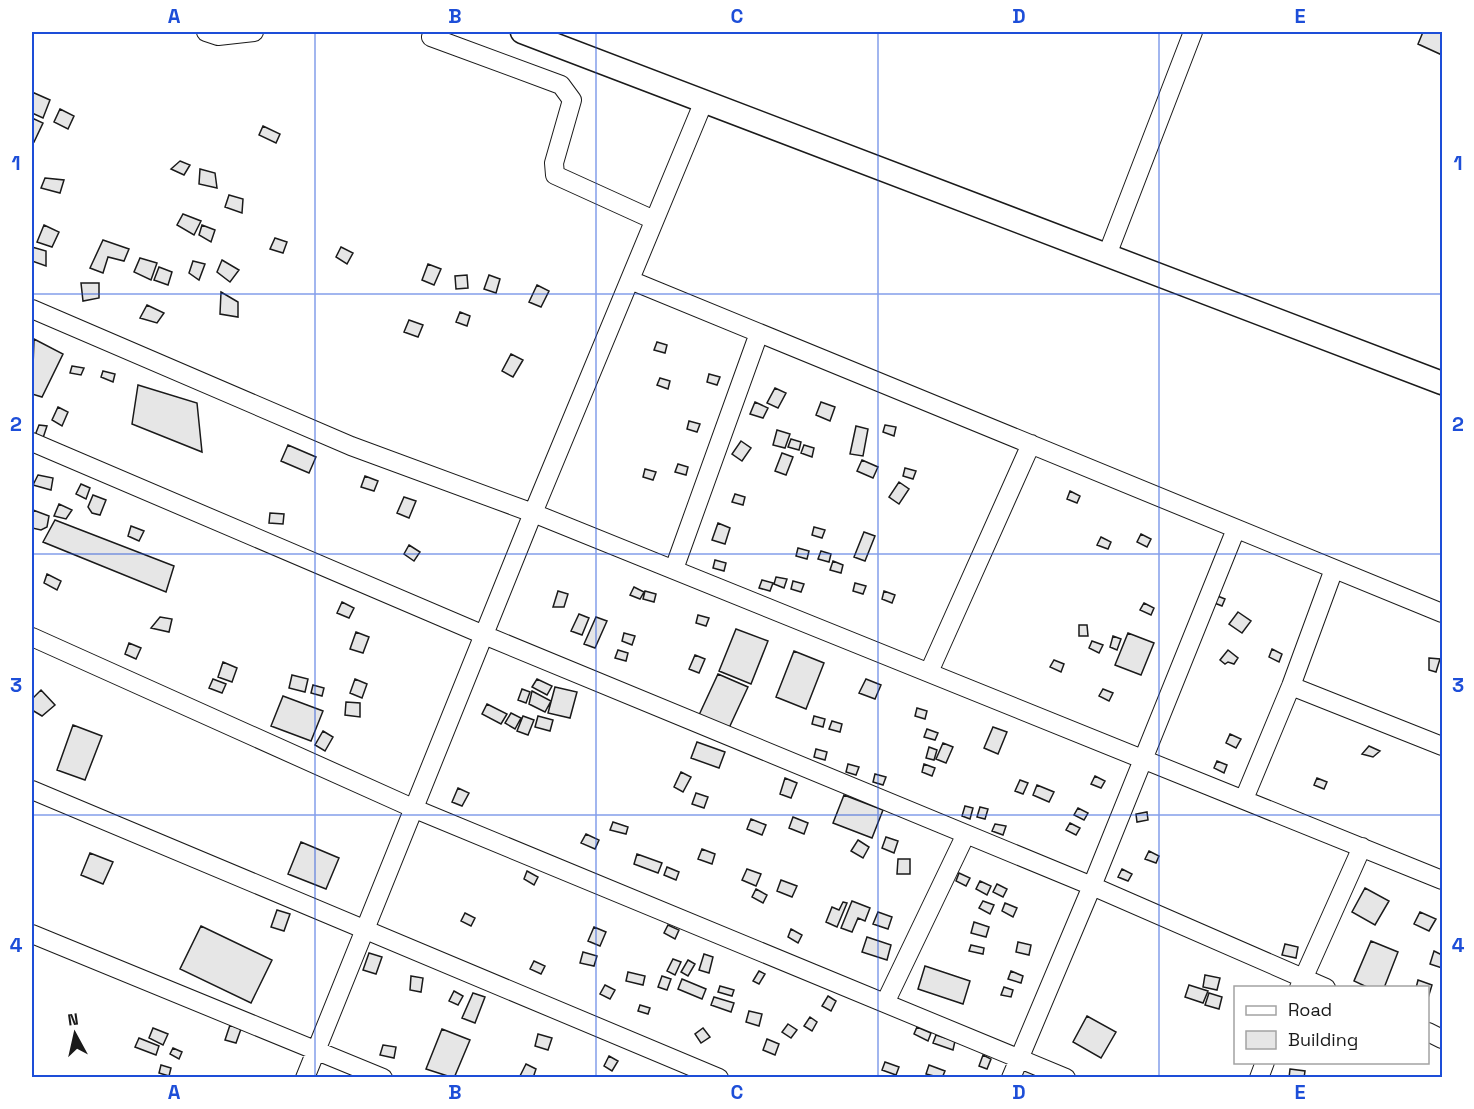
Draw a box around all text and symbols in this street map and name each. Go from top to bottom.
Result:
text: A [168,3,181,29]
text: B [448,3,462,29]
text: C [731,3,744,29]
text: D [1012,3,1026,29]
text: E [1294,3,1306,29]
text: 1 [11,150,21,176]
text: 1 [1453,150,1463,176]
text: 2 [10,411,22,437]
text: 2 [1452,411,1464,437]
text: 3 [10,672,22,698]
text: 3 [1452,672,1464,698]
text: 4 [10,932,23,958]
text: 4 [1452,932,1465,958]
legend [1234,986,1429,1064]
text: Road [1288,998,1332,1021]
north arrow [45,1004,105,1064]
text: N [66,1008,80,1031]
text: Building [1288,1028,1358,1051]
text: A [168,1079,181,1105]
text: B [448,1079,462,1105]
text: C [731,1079,744,1105]
text: D [1012,1079,1026,1105]
text: E [1294,1079,1306,1105]

